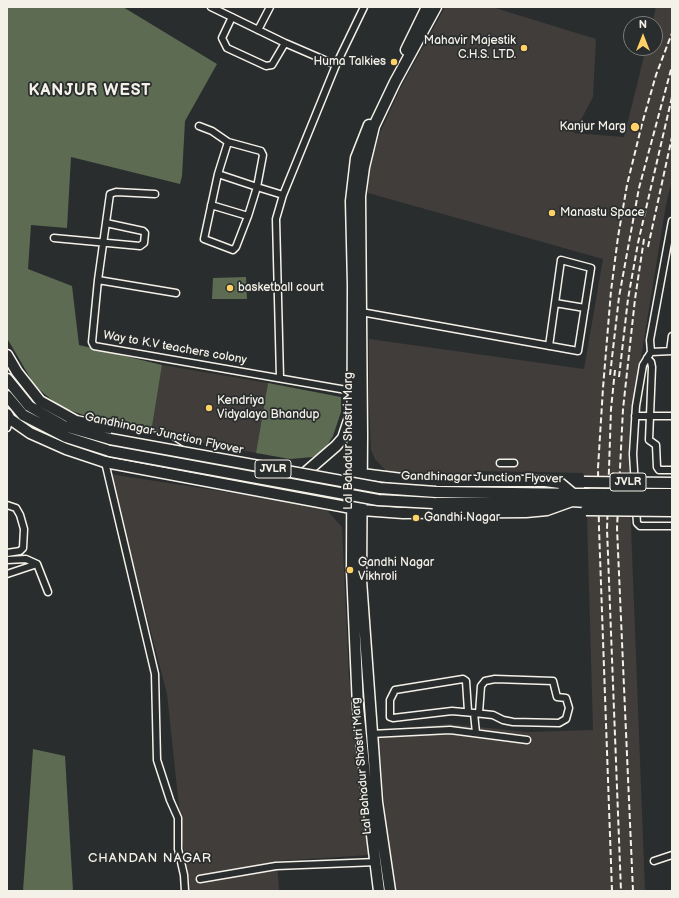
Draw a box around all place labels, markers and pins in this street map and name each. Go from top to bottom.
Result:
place label: Mahavir Majestik C.H.S. LTD. [424,34,516,62]
marker: Mahavir Majestik C.H.S. LTD. [519,43,529,53]
place label: Huma Talkies [313,55,386,69]
marker: Huma Talkies [389,57,399,67]
place label: Kanjur Marg [560,120,626,134]
marker: Kanjur Marg [629,121,641,133]
place label: Manastu Space [560,206,645,220]
marker: Manastu Space [547,208,557,218]
place label: basketball court [238,281,324,295]
marker: basketball court [225,283,235,293]
place label: Kendriya Vidyalaya Bhandup [217,394,319,422]
marker: Kendriya Vidyalaya Bhandup [204,403,214,413]
place label: Gandhi Nagar [424,511,500,525]
marker: Gandhi Nagar [411,513,421,523]
place label: Gandhi Nagar Vikhroli [358,556,434,584]
marker: Gandhi Nagar Vikhroli [345,565,355,575]

